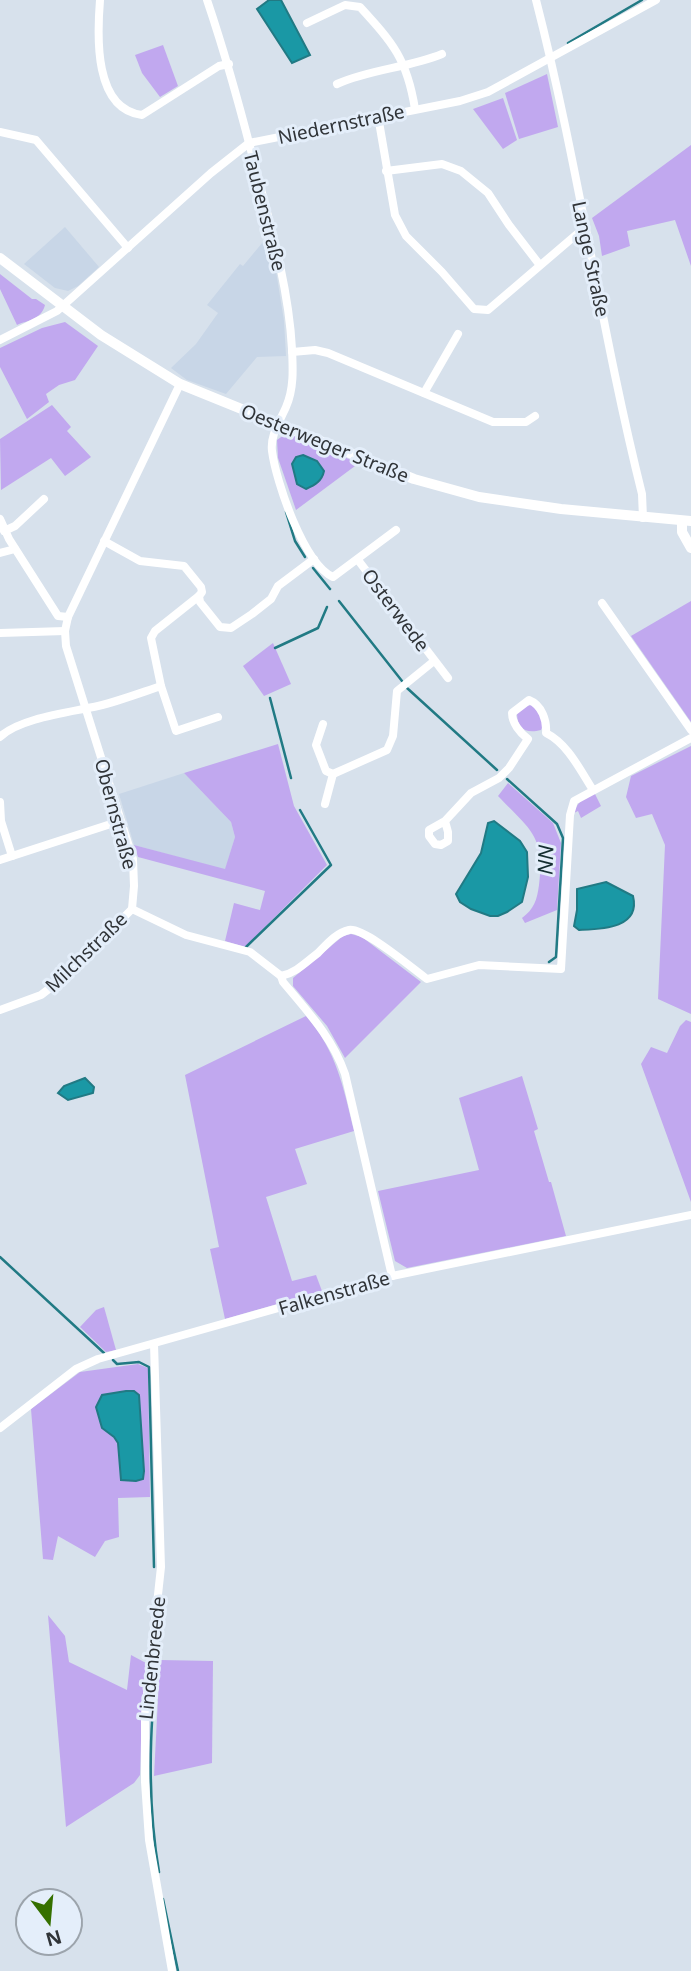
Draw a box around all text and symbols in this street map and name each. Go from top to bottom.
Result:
street label: Niedernstraße [275,98,407,150]
street label: Taubenstraße [238,148,292,274]
street label: Lange Straße [566,199,616,319]
street label: Oesterweger Straße [237,397,413,489]
street label: Osterwede [356,563,436,657]
street label: Obernstraße [89,756,143,872]
water label: NN [530,845,560,875]
street label: Milchstraße [39,906,133,998]
street label: Falkenstraße [275,1265,393,1321]
street label: Lindenbreede [133,1595,171,1721]
north arrow [14,1887,84,1957]
text: N [43,1924,65,1953]

